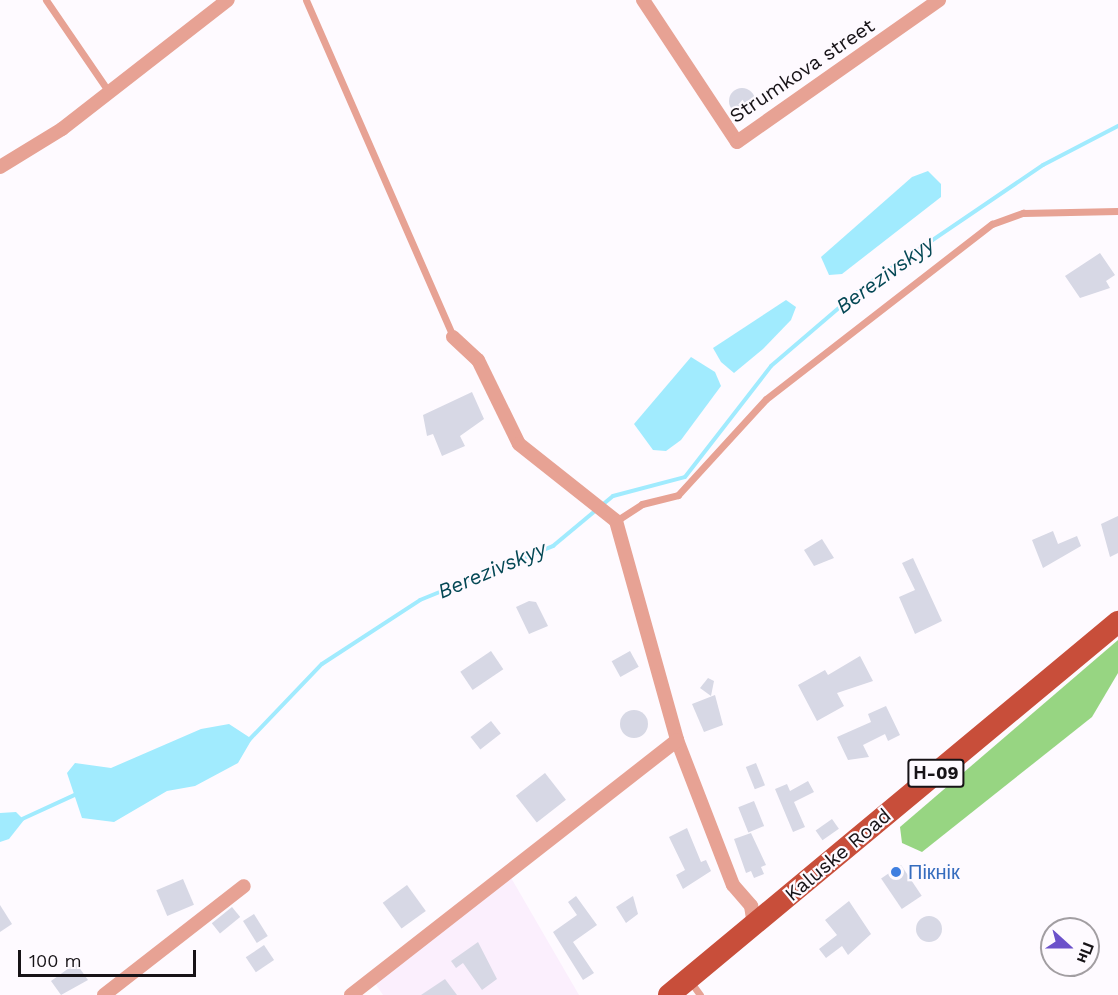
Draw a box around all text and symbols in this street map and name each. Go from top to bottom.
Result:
street label: Strumkova street [725,14,879,128]
water label: Berezivskyy [831,231,939,319]
water label: Berezivskyy [434,536,550,604]
road number: Н-09 [906,758,966,788]
street label: Kaluske Road [780,804,896,906]
place label: Пікнік [908,860,960,884]
marker: Пікнік [889,865,903,879]
north arrow [1040,917,1100,977]
scale bar [21,938,200,976]
text: Пн [1073,940,1098,966]
text: 100 m [29,950,82,971]

